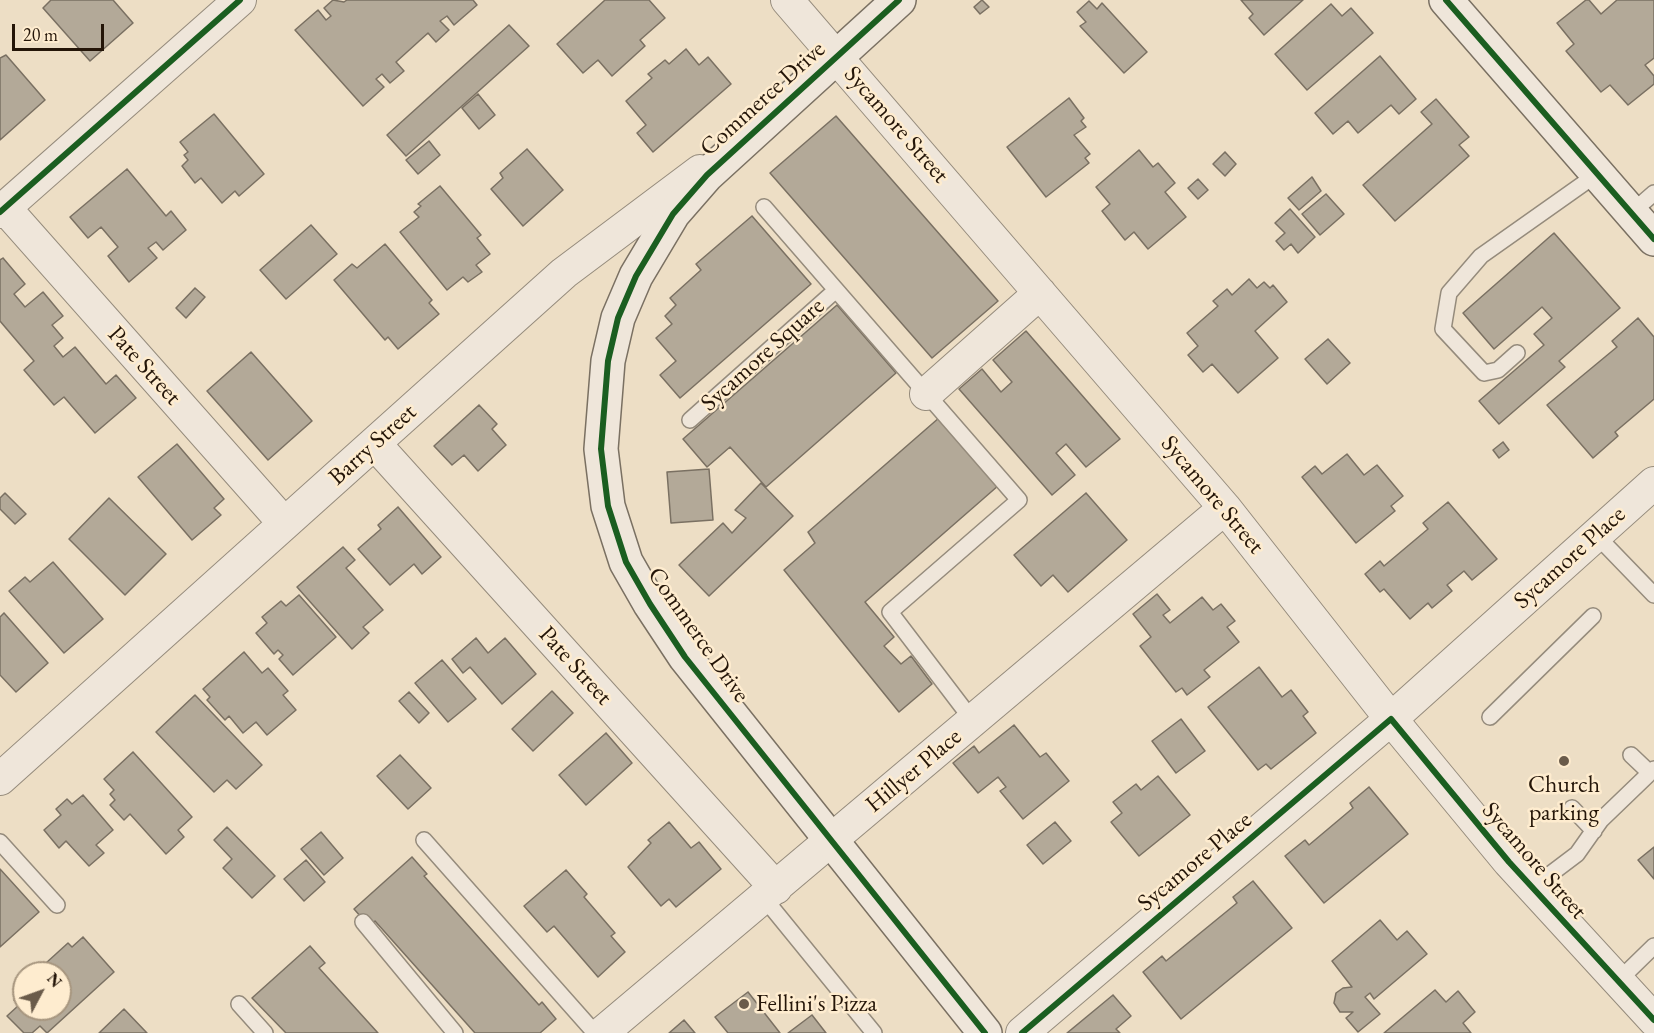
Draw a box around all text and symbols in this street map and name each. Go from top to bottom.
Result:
scale bar [15,12,106,50]
text: 20 m [23,23,58,46]
street label: Commerce Drive [695,35,831,163]
street label: Sycamore Street [837,61,955,189]
street label: Sycamore Square [695,292,831,418]
street label: Pate Street [101,321,187,411]
street label: Barry Street [323,398,423,492]
street label: Sycamore Street [1154,430,1270,560]
street label: Sycamore Place [1508,500,1632,616]
street label: Commerce Drive [641,562,755,708]
street label: Pate Street [532,621,618,711]
street label: Hillyer Place [860,723,968,819]
marker: Church parking [1557,754,1571,768]
place label: Church parking [1528,771,1600,827]
street label: Sycamore Street [1475,797,1593,925]
street label: Sycamore Place [1132,806,1258,918]
north arrow [12,961,72,1021]
text: N [42,968,67,992]
place label: Fellini's Pizza [756,990,877,1018]
marker: Fellini's Pizza [737,997,751,1011]

